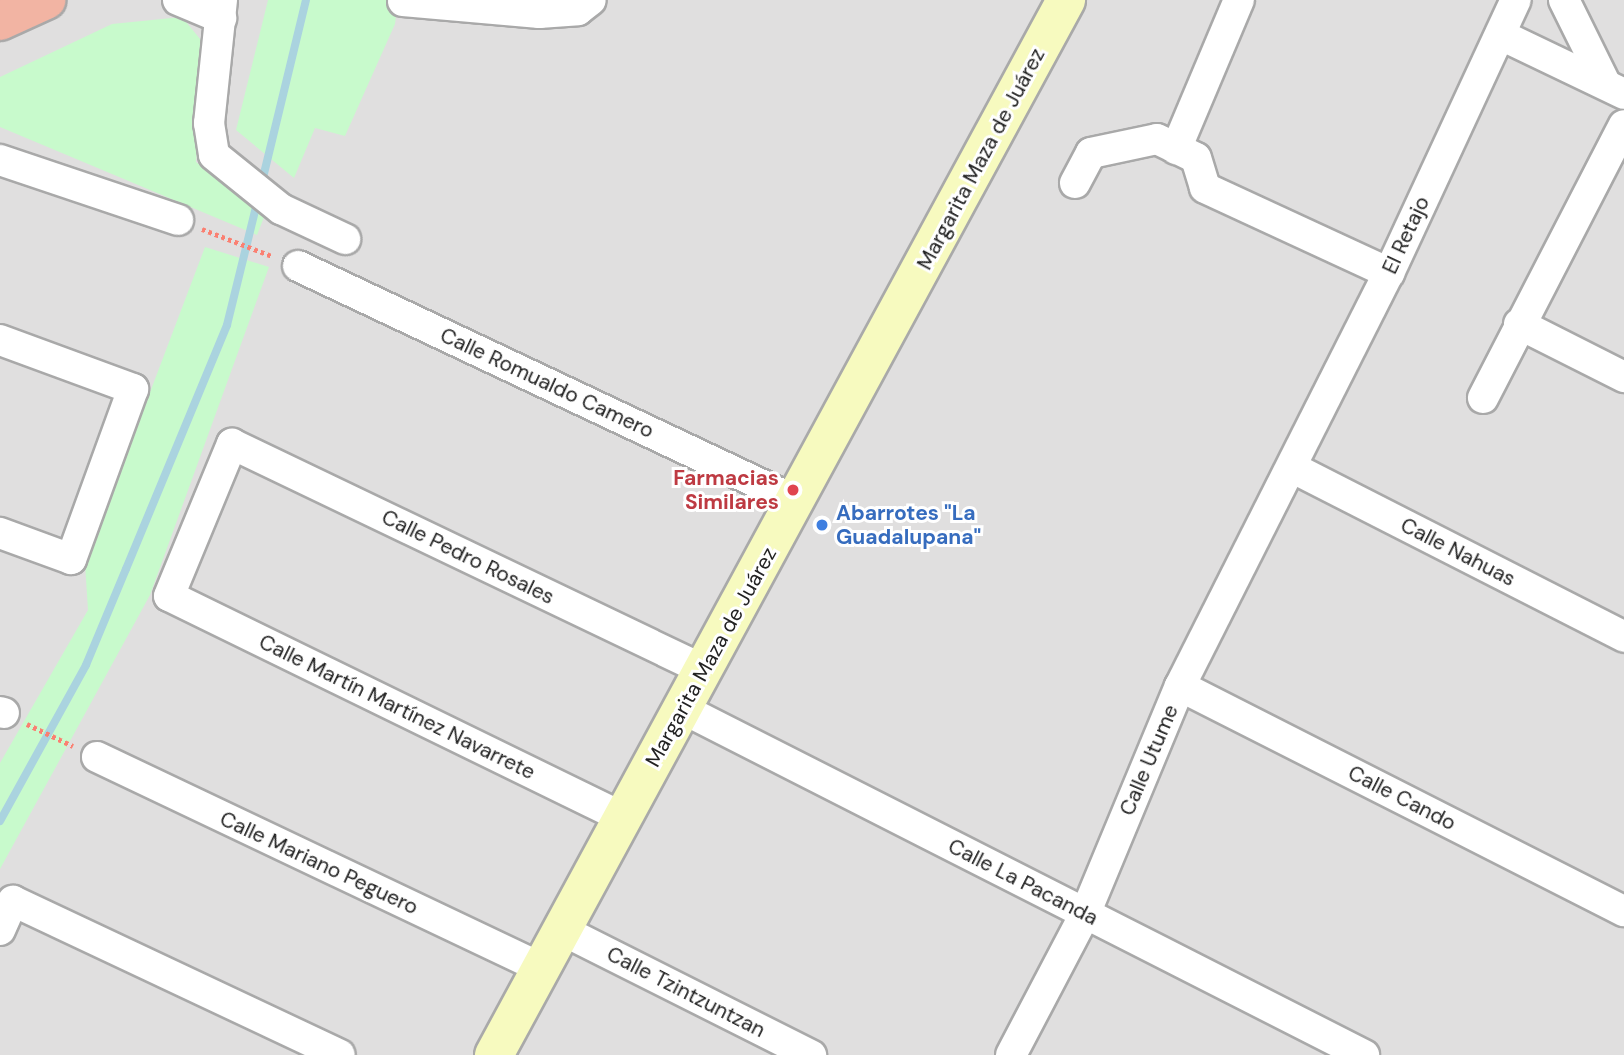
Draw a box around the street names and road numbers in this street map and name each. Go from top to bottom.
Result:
street label: Margarita Maza de Juárez [912,44,1050,274]
street label: El Retajo [1377,192,1435,278]
street label: Calle Romualdo Camero [436,322,658,444]
street label: Calle Pedro Rosales [378,504,558,610]
street label: Calle Nahuas [1396,512,1520,592]
street label: Margarita Maza de Juárez [640,543,782,771]
street label: Calle Martín Martínez Navarrete [255,629,539,785]
street label: Calle Utume [1114,701,1184,819]
street label: Calle Cando [1344,760,1460,836]
street label: Calle Mariano Peguero [216,806,422,920]
street label: Calle La Pacanda [944,833,1102,931]
street label: Calle Tzintzuntzan [603,941,769,1043]

